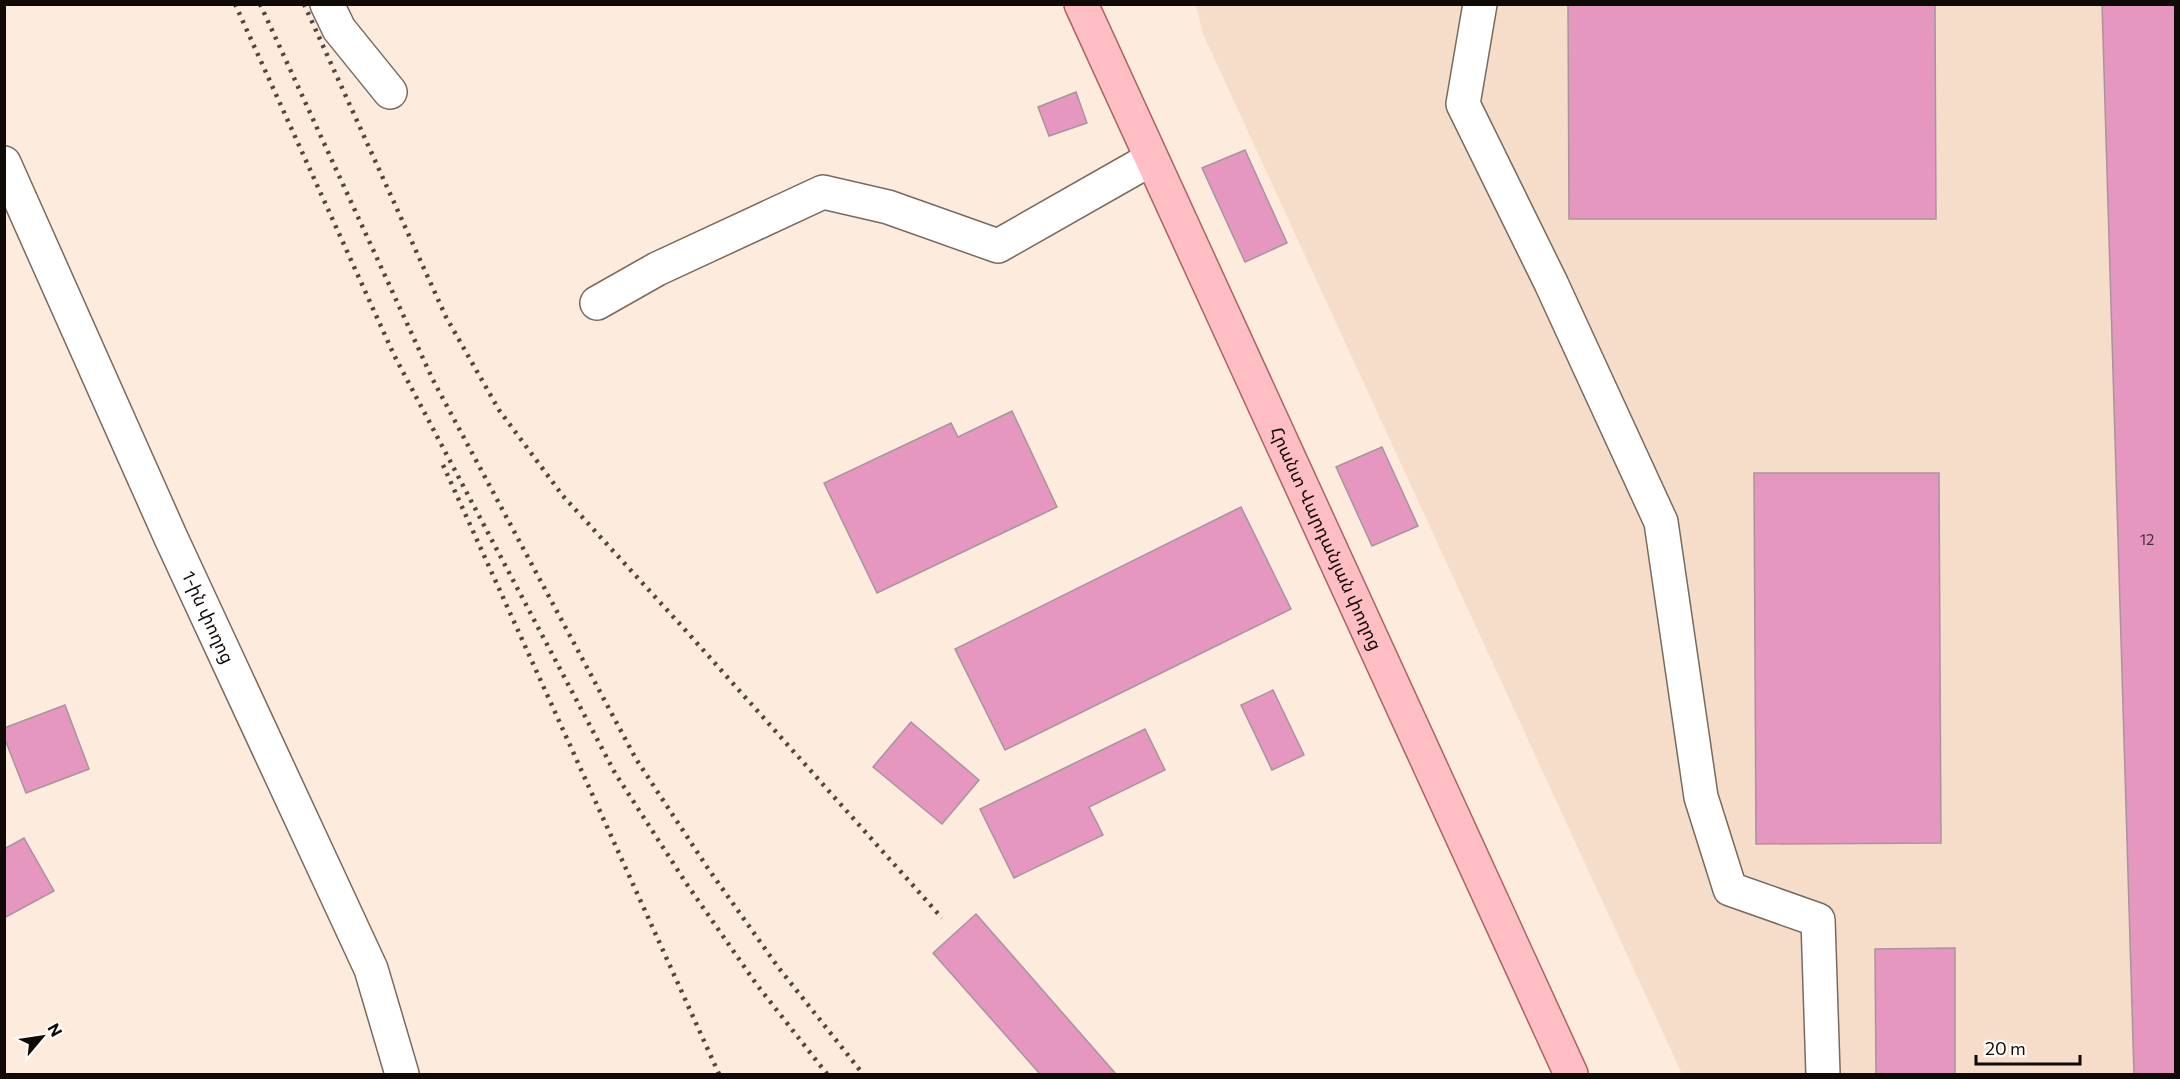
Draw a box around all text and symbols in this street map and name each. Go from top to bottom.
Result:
street label: Հրանտ Վարդանյան փողոց [1266,423,1387,653]
house number: 12 [2140,530,2154,548]
street label: 1-ին փողոց [178,567,240,667]
north arrow [12,1007,72,1067]
text: N [44,1020,67,1039]
scale bar [1976,1028,2080,1066]
text: 20 m [1985,1037,2026,1059]

